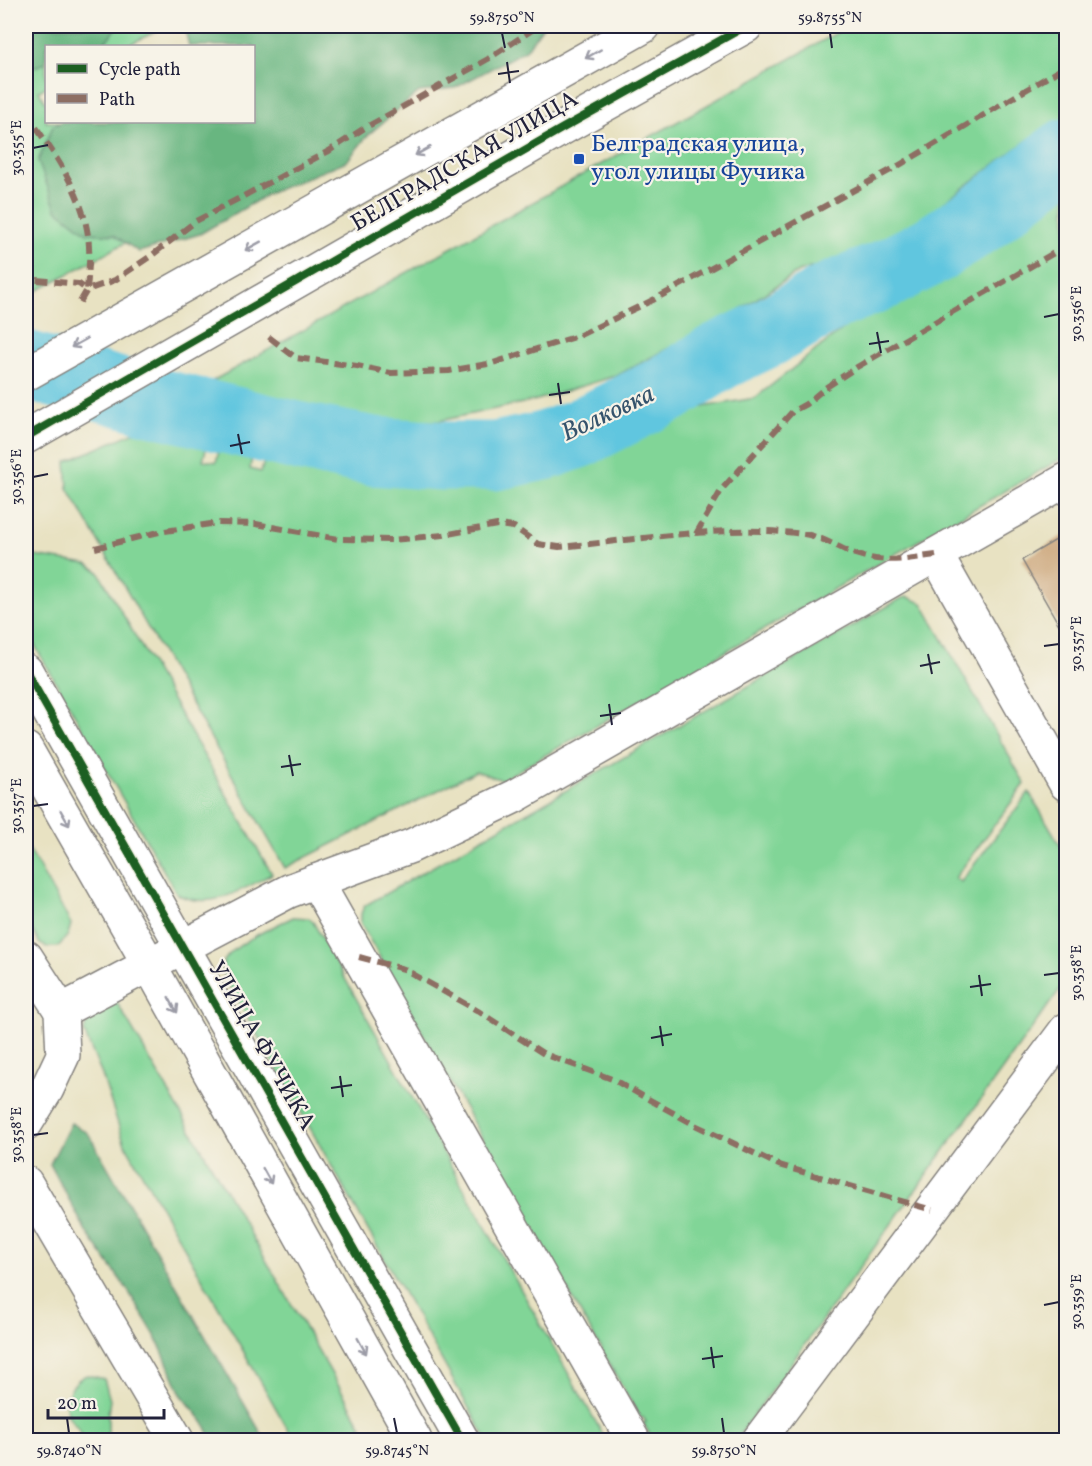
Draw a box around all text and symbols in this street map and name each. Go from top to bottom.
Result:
text: 59.8750°N [469,8,535,29]
text: 59.8755°N [798,8,862,29]
legend [45,45,255,123]
one-way arrow [585,49,602,61]
text: Cycle path [99,58,181,83]
street label: БЕЛГРАДСКАЯ УЛИЦА [345,83,585,241]
text: Path [99,88,135,113]
text: 30.355°E [7,120,28,176]
place label: Белградская улица, угол улицы Фучика [591,128,806,190]
one-way arrow [415,146,433,157]
marker: Белградская улица, угол улицы Фучика [572,152,586,166]
one-way arrow [245,240,262,252]
text: 30.356°E [1067,286,1088,342]
one-way arrow [71,338,89,349]
water label: Волковка [556,377,660,451]
text: 30.356°E [7,449,28,505]
text: 30.357°E [1067,616,1088,672]
text: 30.357°E [7,778,28,834]
one-way arrow [59,809,71,826]
text: 30.358°E [1067,945,1088,1001]
street label: УЛИЦА ФУЧИКА [199,955,323,1137]
one-way arrow [167,996,179,1013]
text: 30.358°E [7,1107,28,1163]
one-way arrow [262,1166,273,1184]
text: 30.359°E [1067,1274,1088,1330]
one-way arrow [356,1337,368,1354]
scale bar [48,1382,164,1420]
text: 20 m [57,1392,97,1417]
text: 59.8740°N [36,1441,102,1462]
text: 59.8745°N [365,1441,429,1462]
text: 59.8750°N [691,1441,757,1462]

